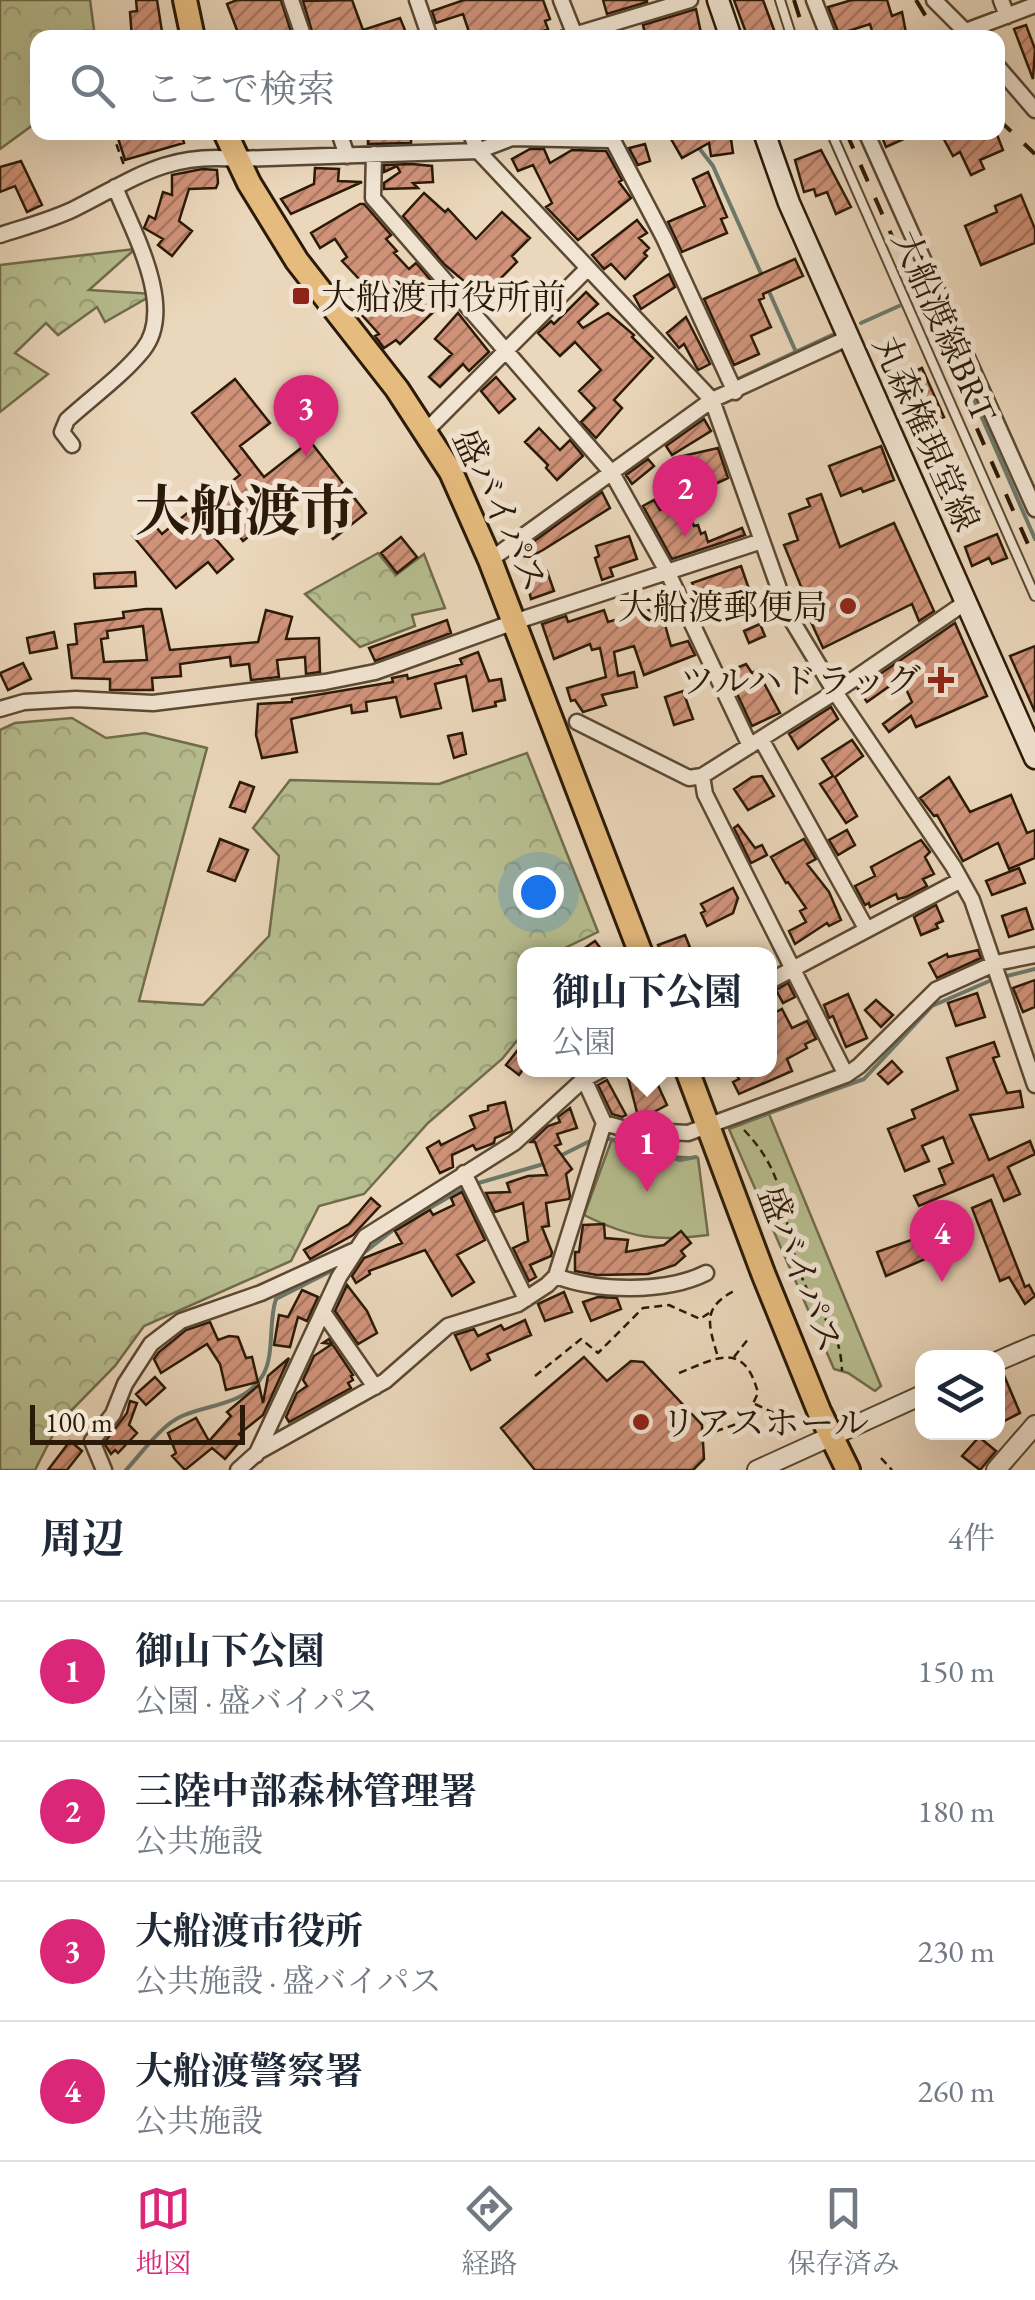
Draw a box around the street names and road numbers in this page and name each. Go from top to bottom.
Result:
street label: 大船渡線BRT [883,223,1008,429]
street label: 丸森権現堂線 [864,328,990,538]
street label: 盛バイパス [444,422,558,598]
street label: 盛バイパス [749,1180,853,1358]

